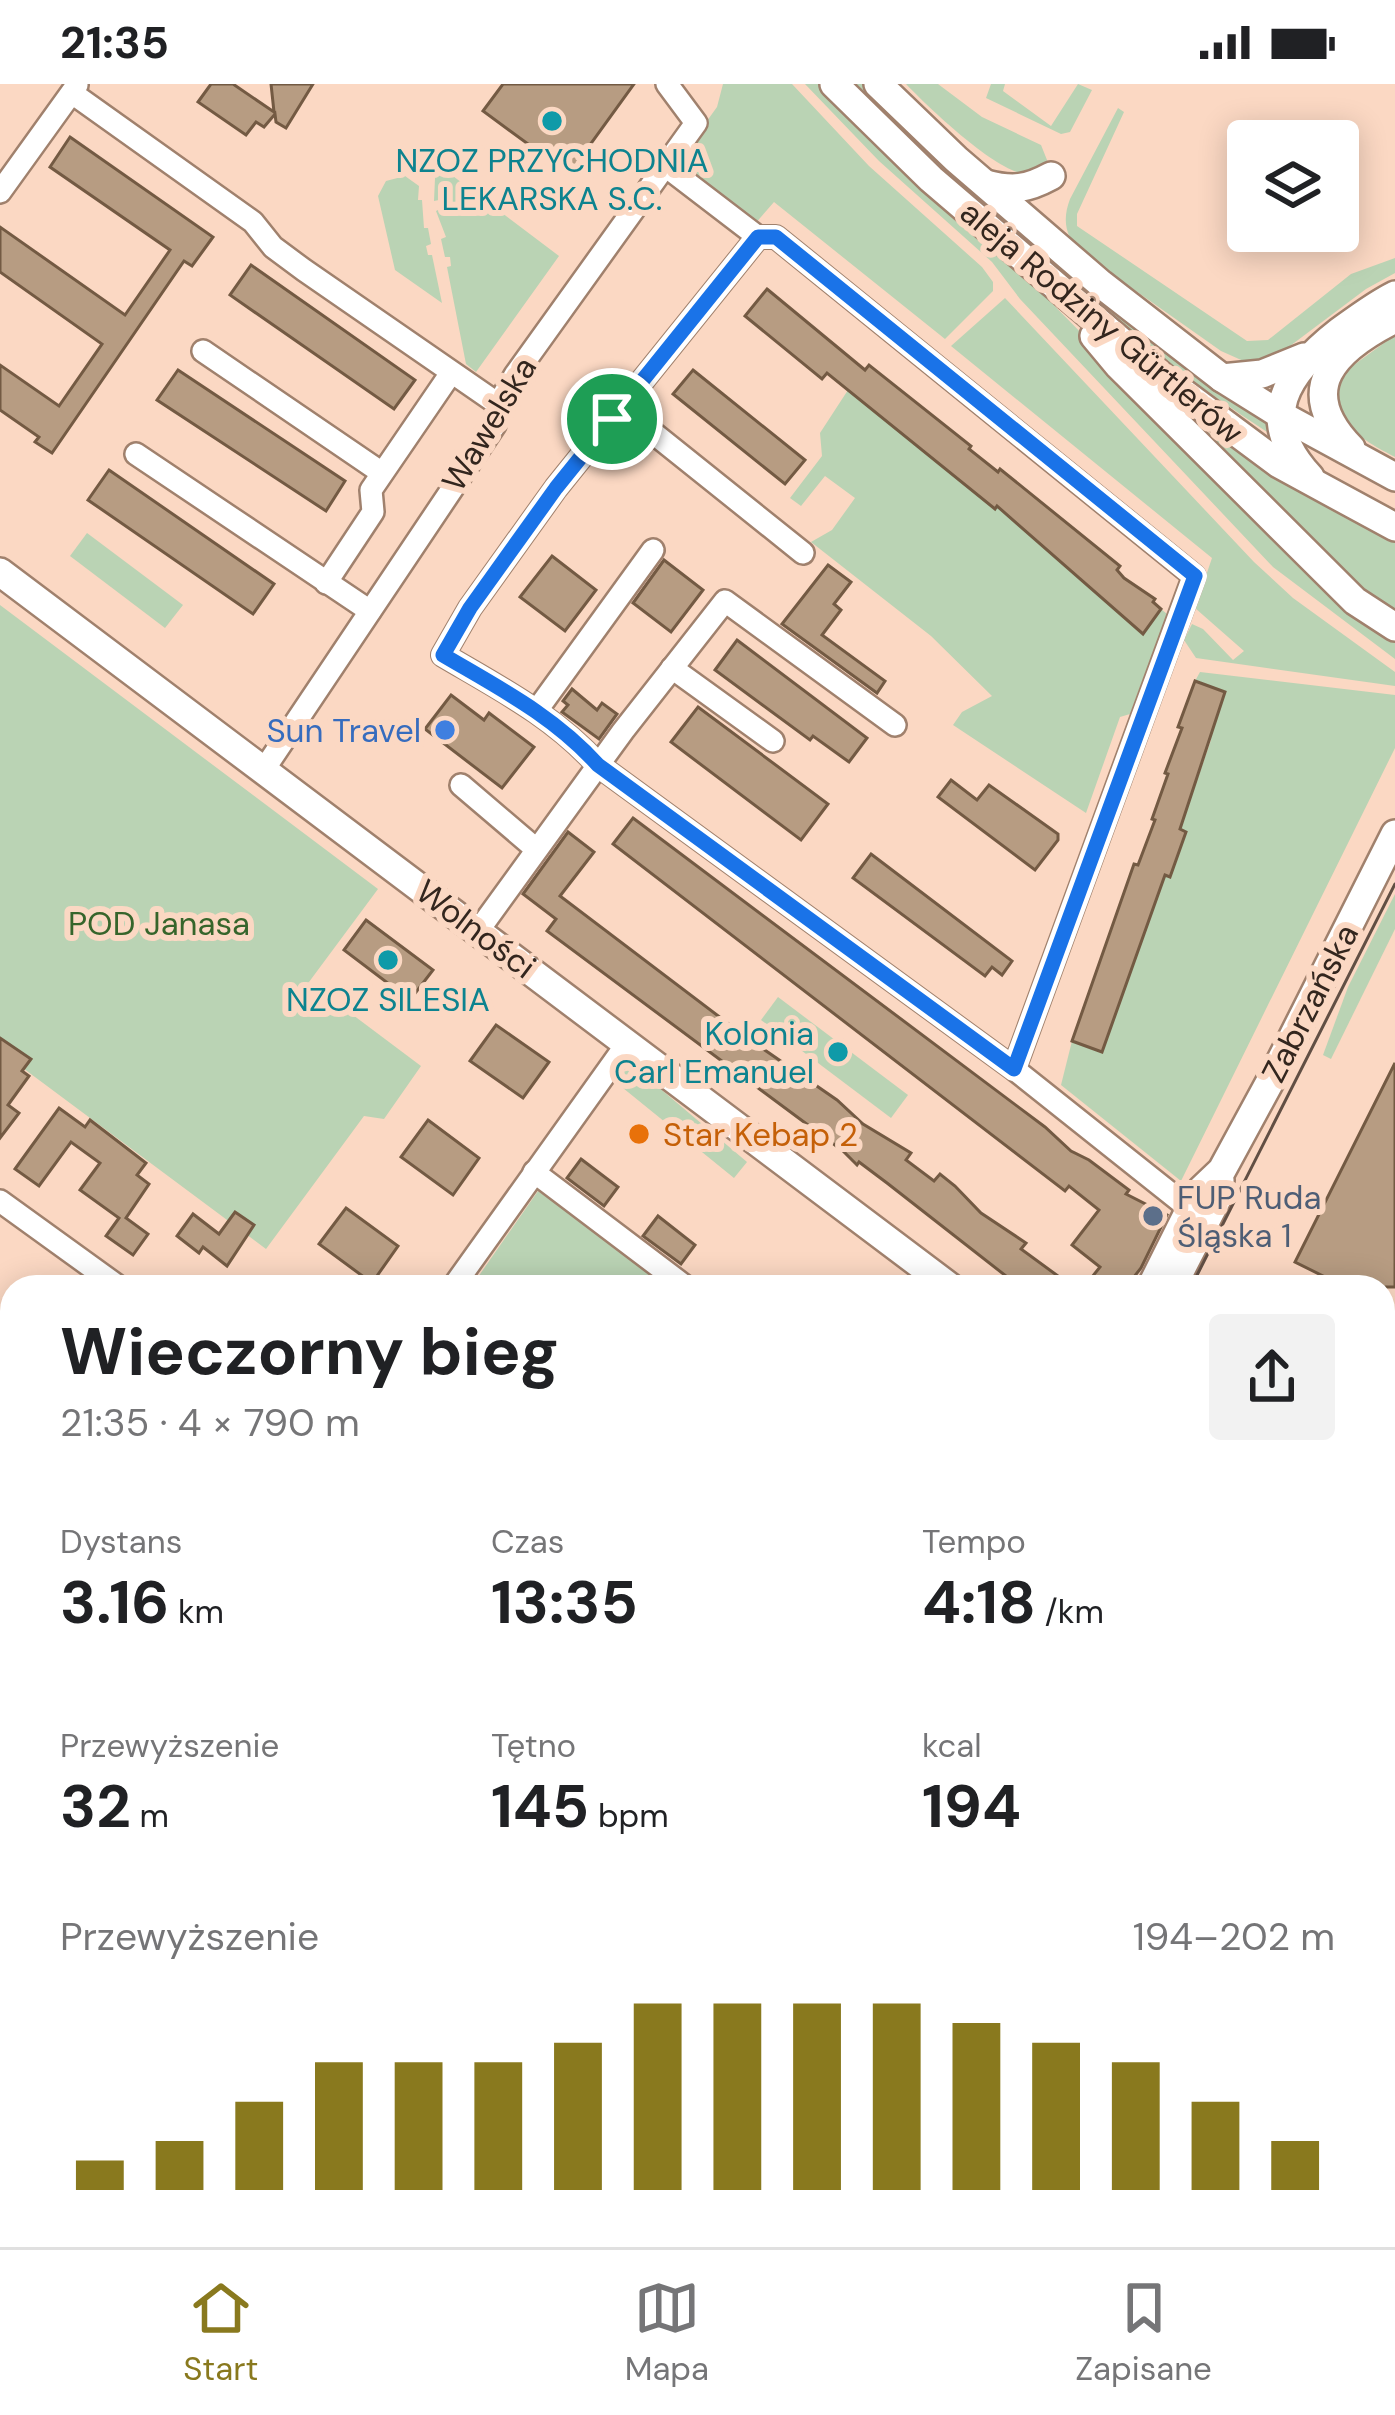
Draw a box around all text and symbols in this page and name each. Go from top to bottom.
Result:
text: 21:35 [60,13,169,72]
marker: NZOZ PRZYCHODNIA LEKARSKA S.C. [539,108,565,134]
map controls [1227,120,1359,252]
button: layers [1227,120,1359,252]
place label: NZOZ PRZYCHODNIA LEKARSKA S.C. [395,139,709,220]
street label: aleja Rodziny Gürtlerów [951,191,1253,453]
street label: Wawelska [432,349,546,499]
pin [561,368,663,470]
icon: arrive [579,386,645,452]
place label: Sun Travel [266,709,421,752]
marker: Sun Travel [432,717,458,743]
street label: Wolności [408,870,544,988]
park label: POD Janasa [68,902,250,945]
street label: Zabrzańska [1252,917,1368,1089]
marker: NZOZ SILESIA [375,947,401,973]
place label: NZOZ SILESIA [286,978,490,1021]
place label: Kolonia Carl Emanuel [614,1012,814,1093]
marker: Kolonia Carl Emanuel [825,1039,851,1065]
place label: Star Kebap 2 [663,1113,858,1156]
marker: Star Kebap 2 [626,1121,652,1147]
place label: FUP Ruda Śląska 1 [1177,1176,1321,1257]
marker: FUP Ruda Śląska 1 [1140,1203,1166,1229]
text: Wieczorny bieg [60,1309,559,1394]
button: share [1209,1314,1335,1440]
text: 21:35 · 4 × 790 m [60,1397,360,1448]
text: Dystans [60,1520,182,1563]
text: Czas [491,1520,564,1563]
text: Tempo [922,1520,1026,1563]
text: 3.16 [60,1563,169,1642]
text: 13:35 [491,1563,638,1642]
text: 4:18 [922,1563,1036,1642]
text: km [169,1590,224,1633]
text: /km [1036,1590,1104,1633]
text: Przewyższenie [60,1724,279,1767]
text: Tętno [491,1724,576,1767]
text: kcal [922,1724,982,1767]
text: 32 [60,1767,131,1846]
text: 145 [491,1767,589,1846]
text: 194 [922,1767,1021,1846]
text: m [131,1794,169,1837]
text: bpm [589,1794,669,1837]
text: Przewyższenie [60,1911,319,1962]
text: 194–202 m [1133,1911,1335,1962]
tab: Start [183,2275,258,2390]
tab: Mapa [625,2275,709,2390]
tab: Zapisane [1075,2275,1212,2390]

